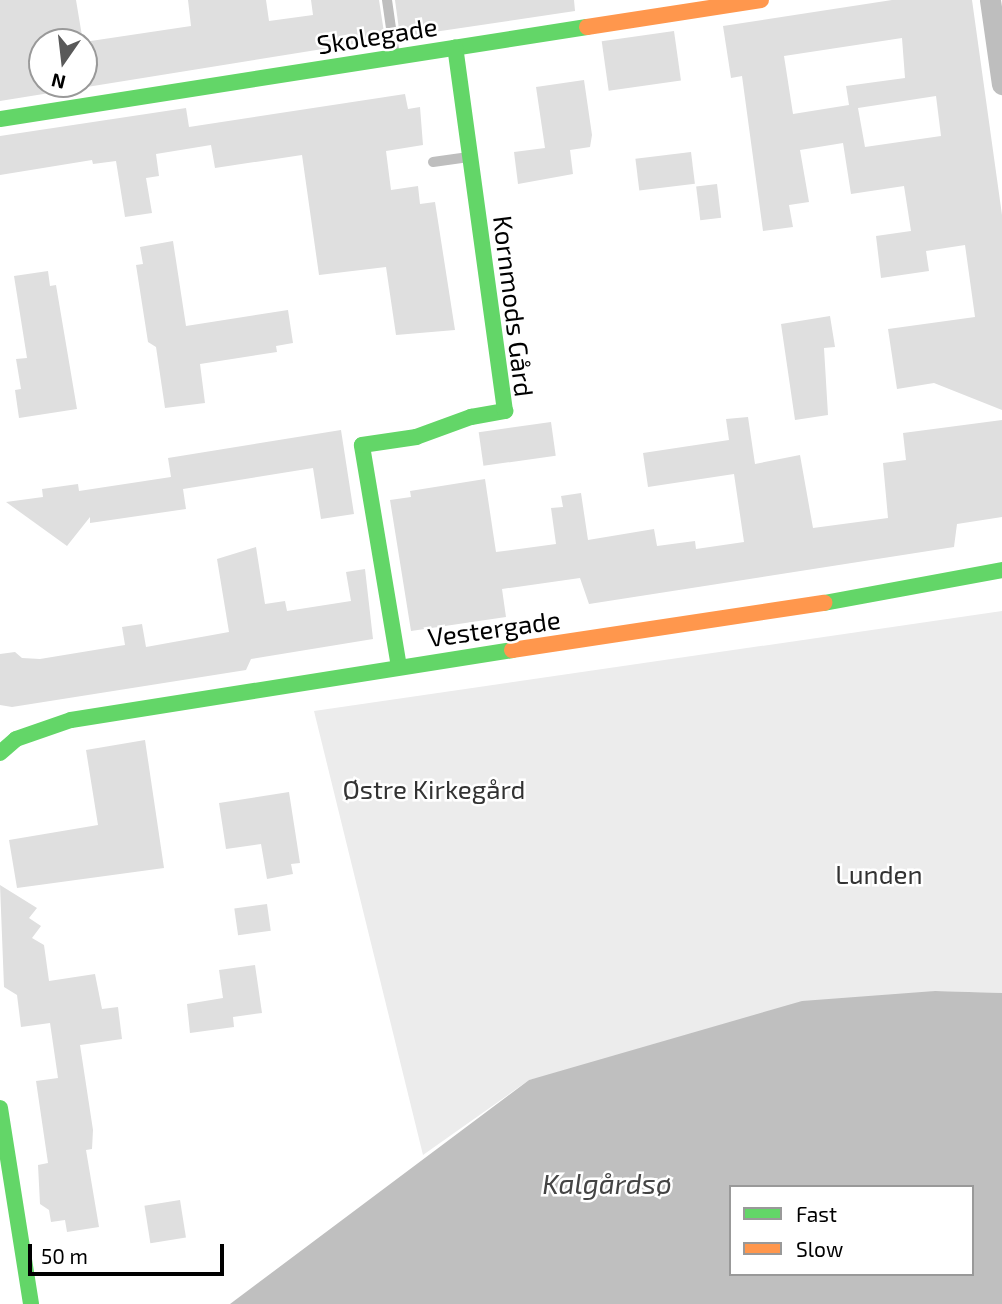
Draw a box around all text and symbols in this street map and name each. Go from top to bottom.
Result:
street label: Skolegade [315,10,439,60]
north arrow [28,28,98,98]
text: N [49,69,68,95]
street label: Kornmods Gård [487,214,541,398]
street label: Vestergade [426,603,562,653]
park label: Østre Kirkegård [343,773,525,805]
park label: Lunden [835,858,923,890]
water label: Kalgårdsø [542,1166,672,1200]
legend [729,1185,974,1276]
text: Fast [796,1201,837,1226]
scale bar [32,1230,228,1274]
text: Slow [796,1236,843,1261]
text: 50 m [41,1243,88,1268]

